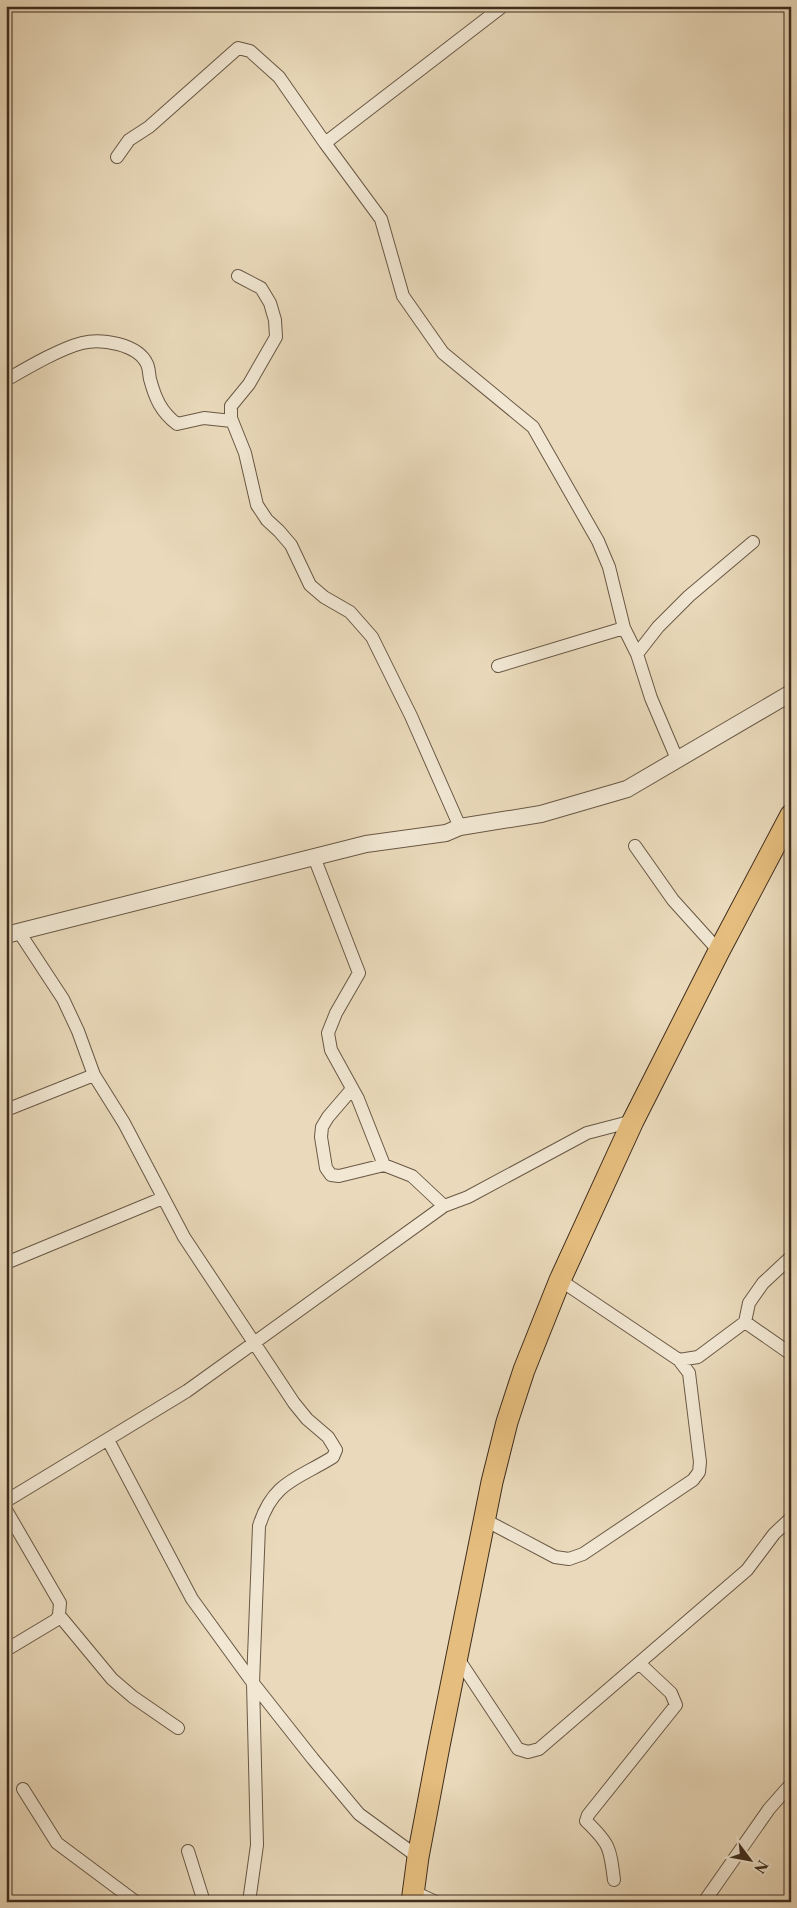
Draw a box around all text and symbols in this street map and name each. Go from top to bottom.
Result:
north arrow [724,1836,774,1886]
text: N [750,1857,772,1877]

